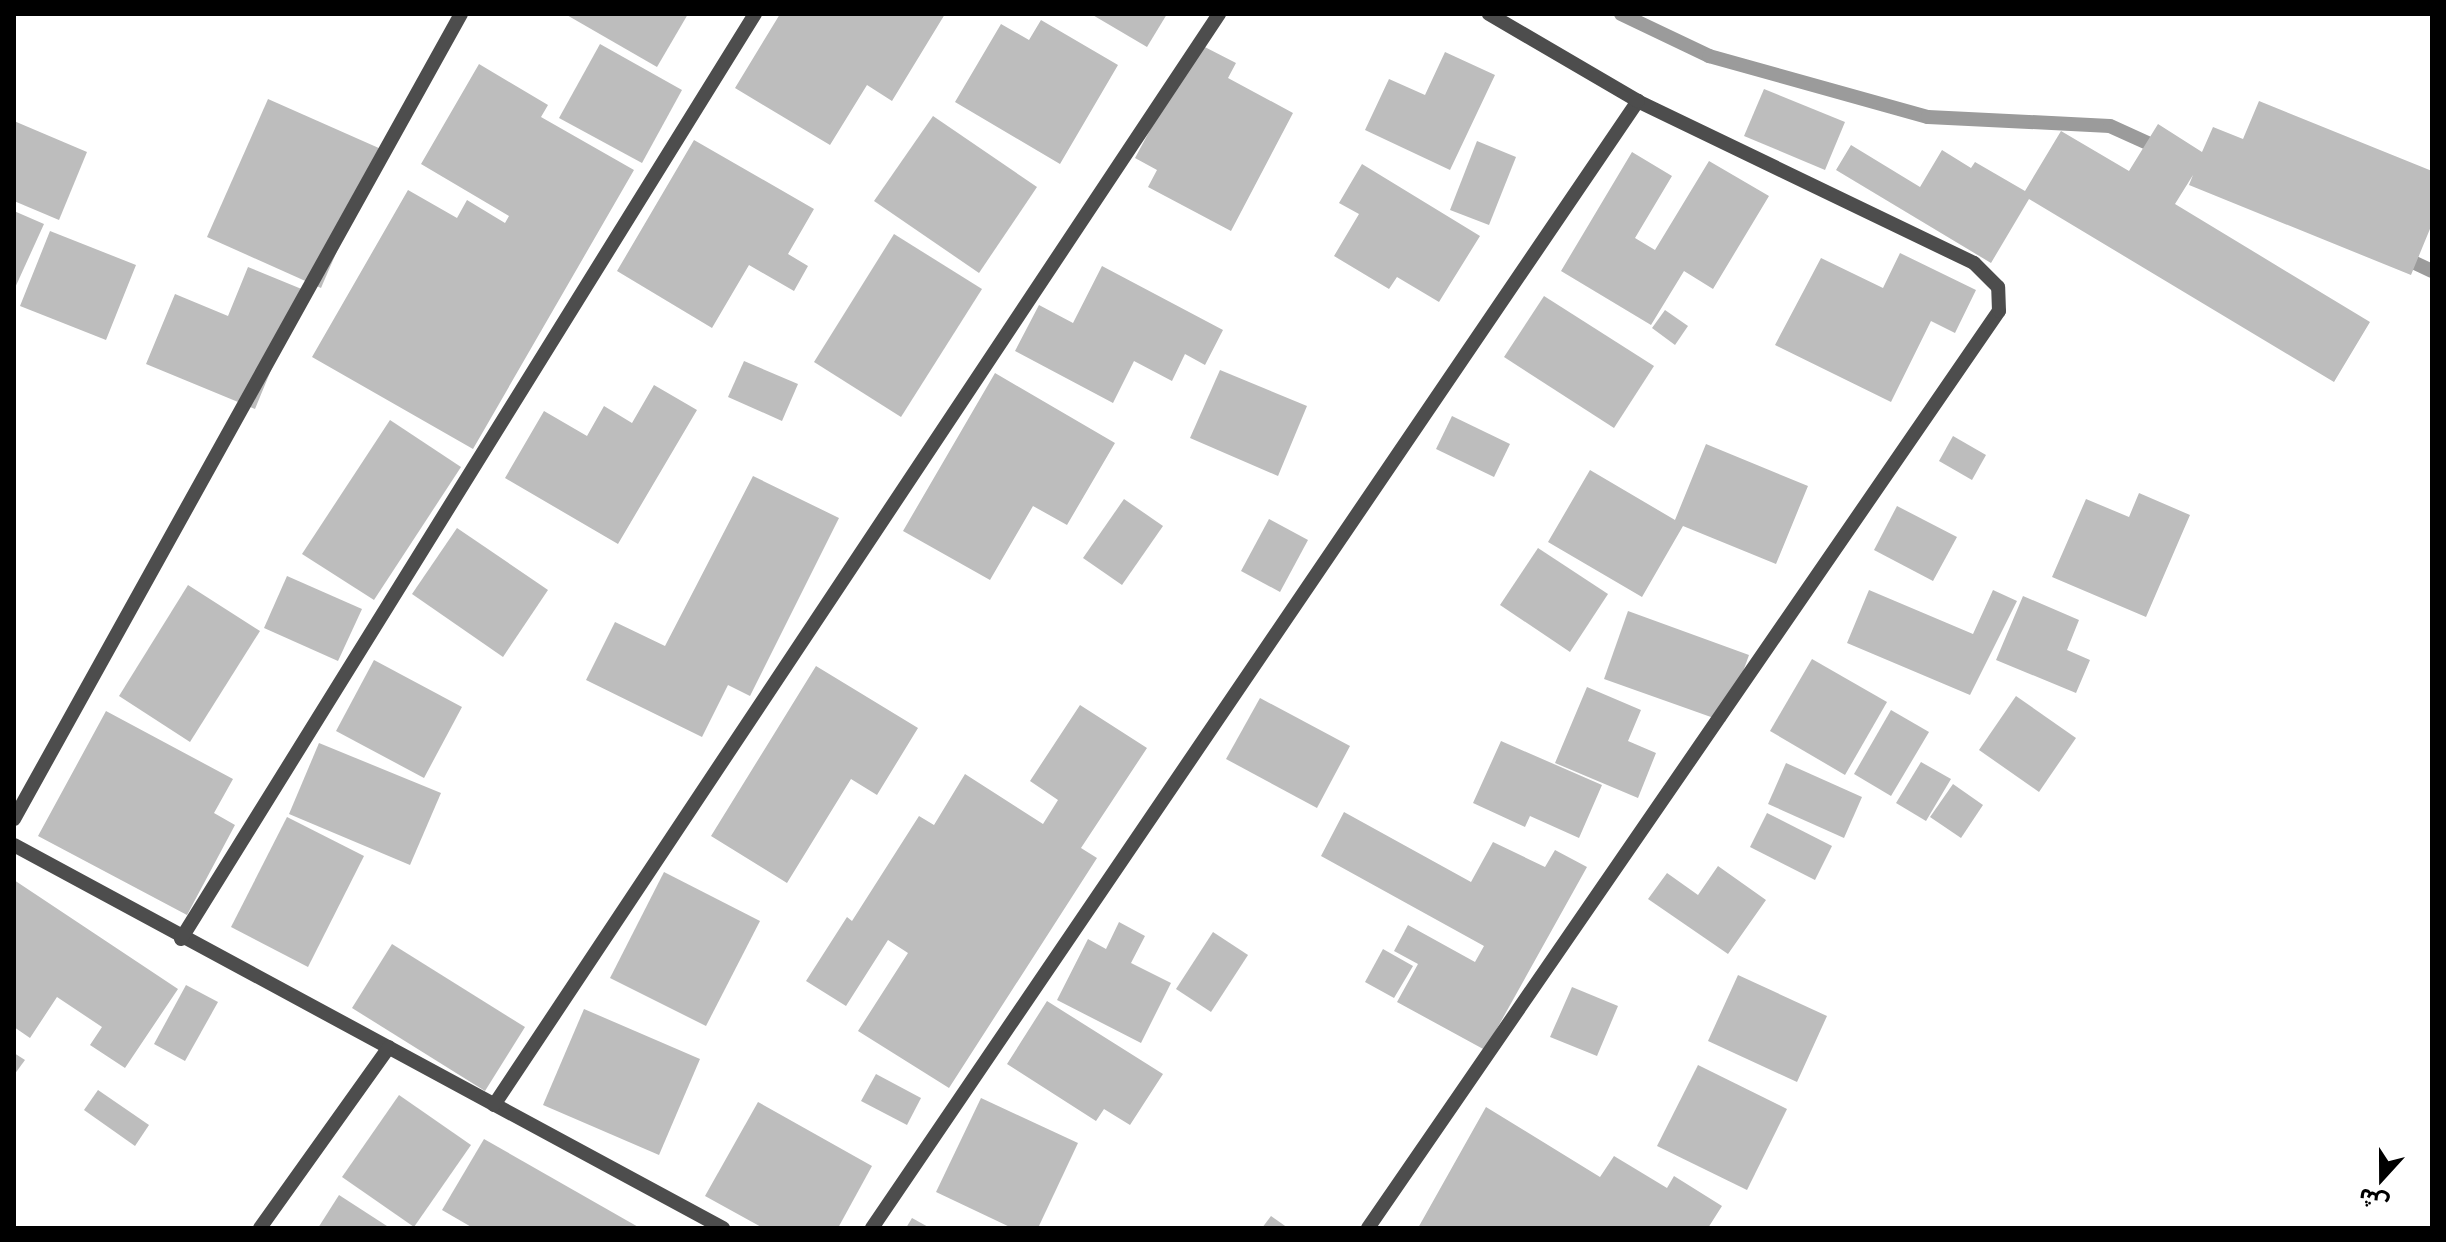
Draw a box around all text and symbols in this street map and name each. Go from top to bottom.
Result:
north arrow [2342,1138,2422,1218]
text: ش [2354,1182,2392,1220]

